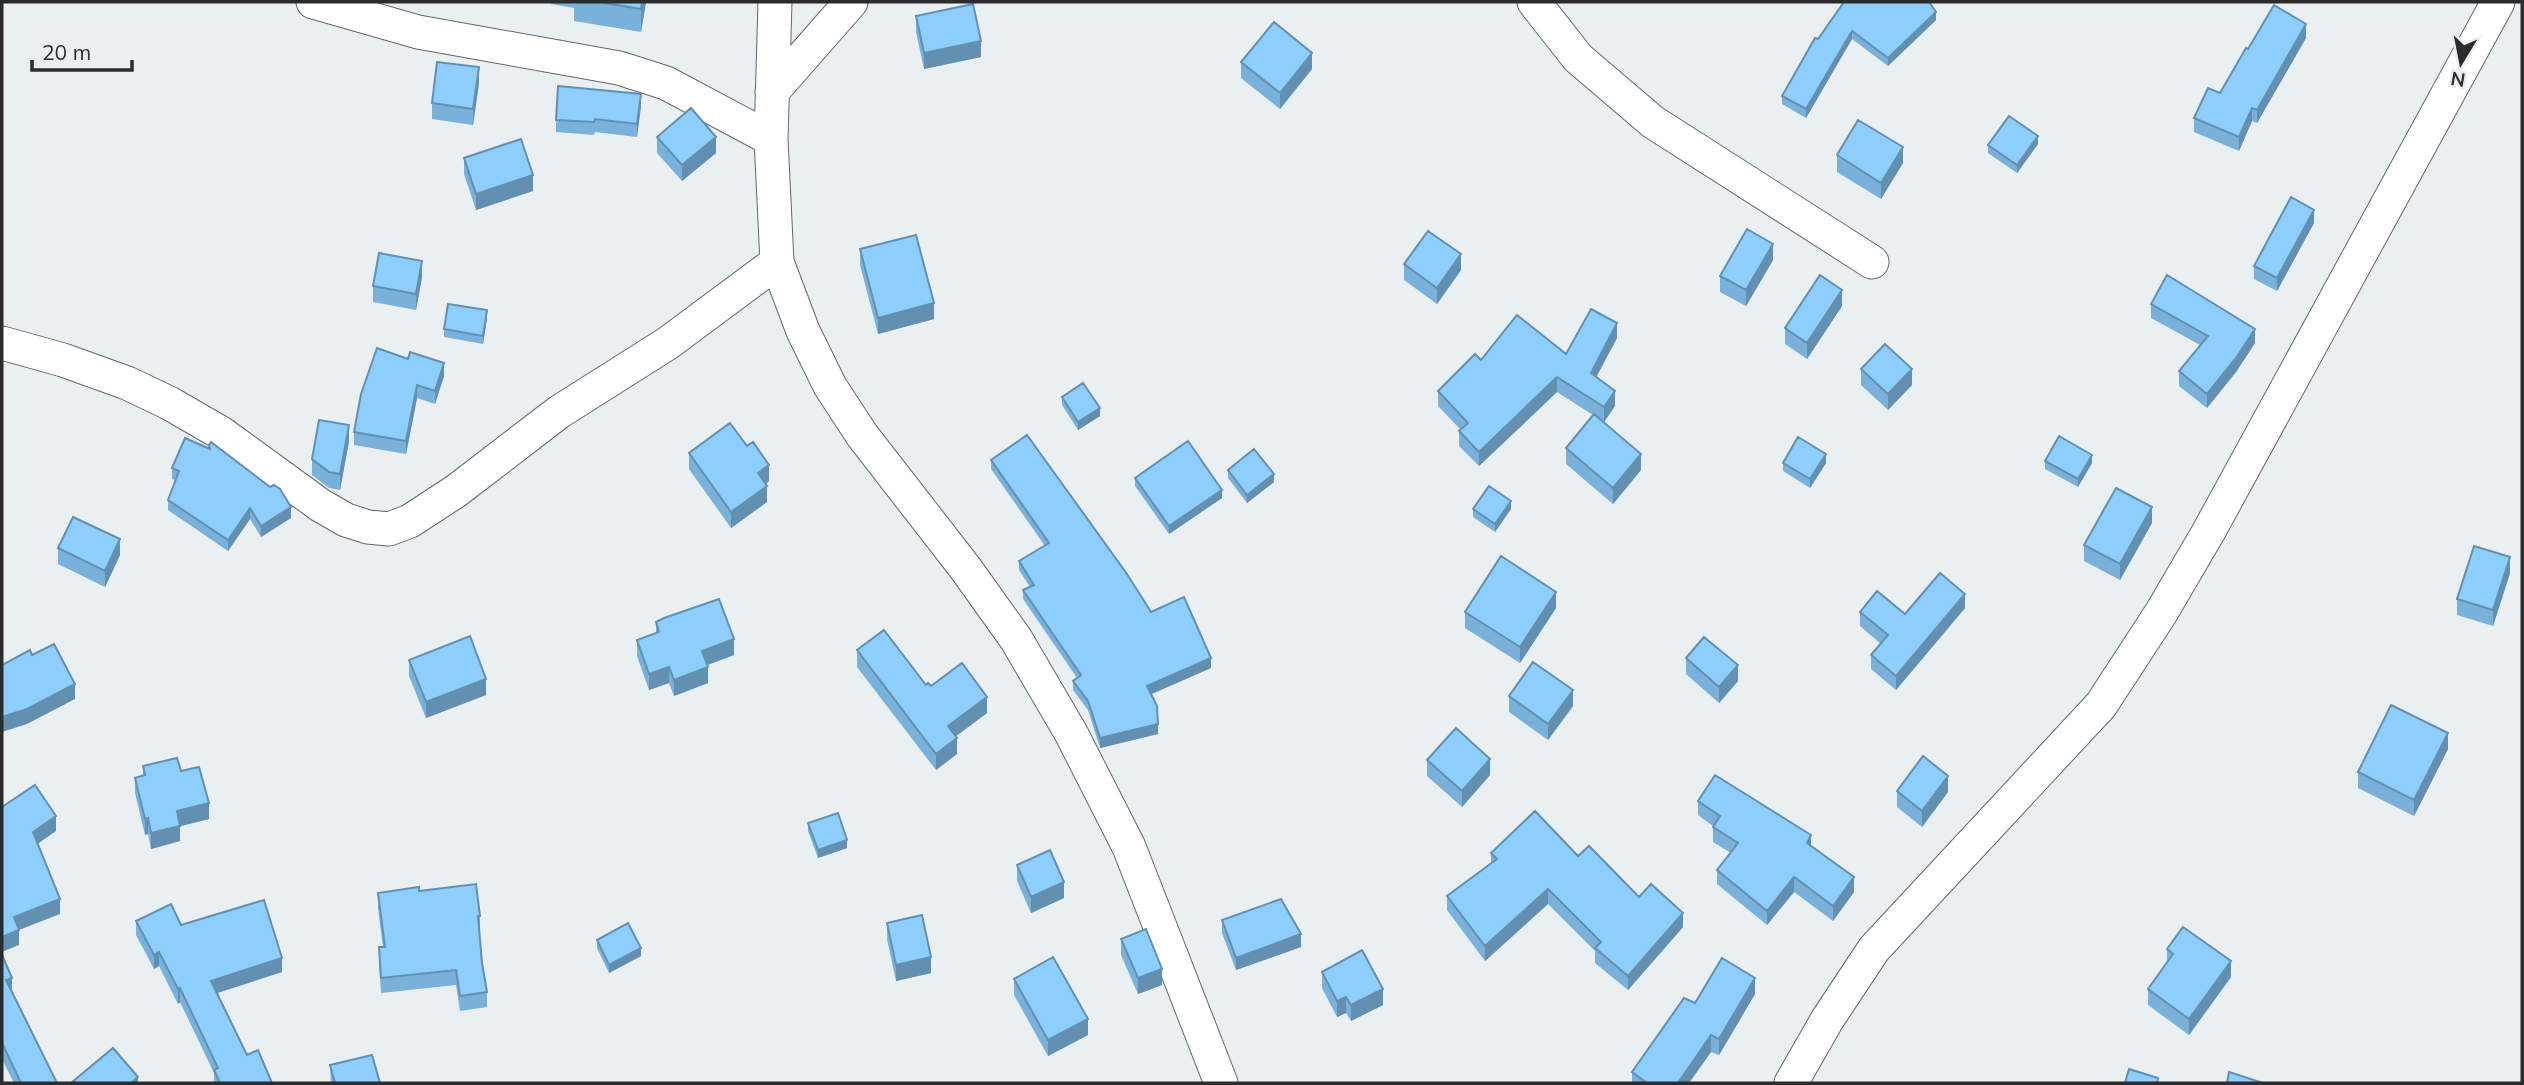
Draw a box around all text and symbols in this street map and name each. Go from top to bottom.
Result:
scale bar [32,28,131,72]
north arrow [2426,28,2496,98]
text: 20 m [42,39,91,65]
text: N [2449,67,2467,93]

